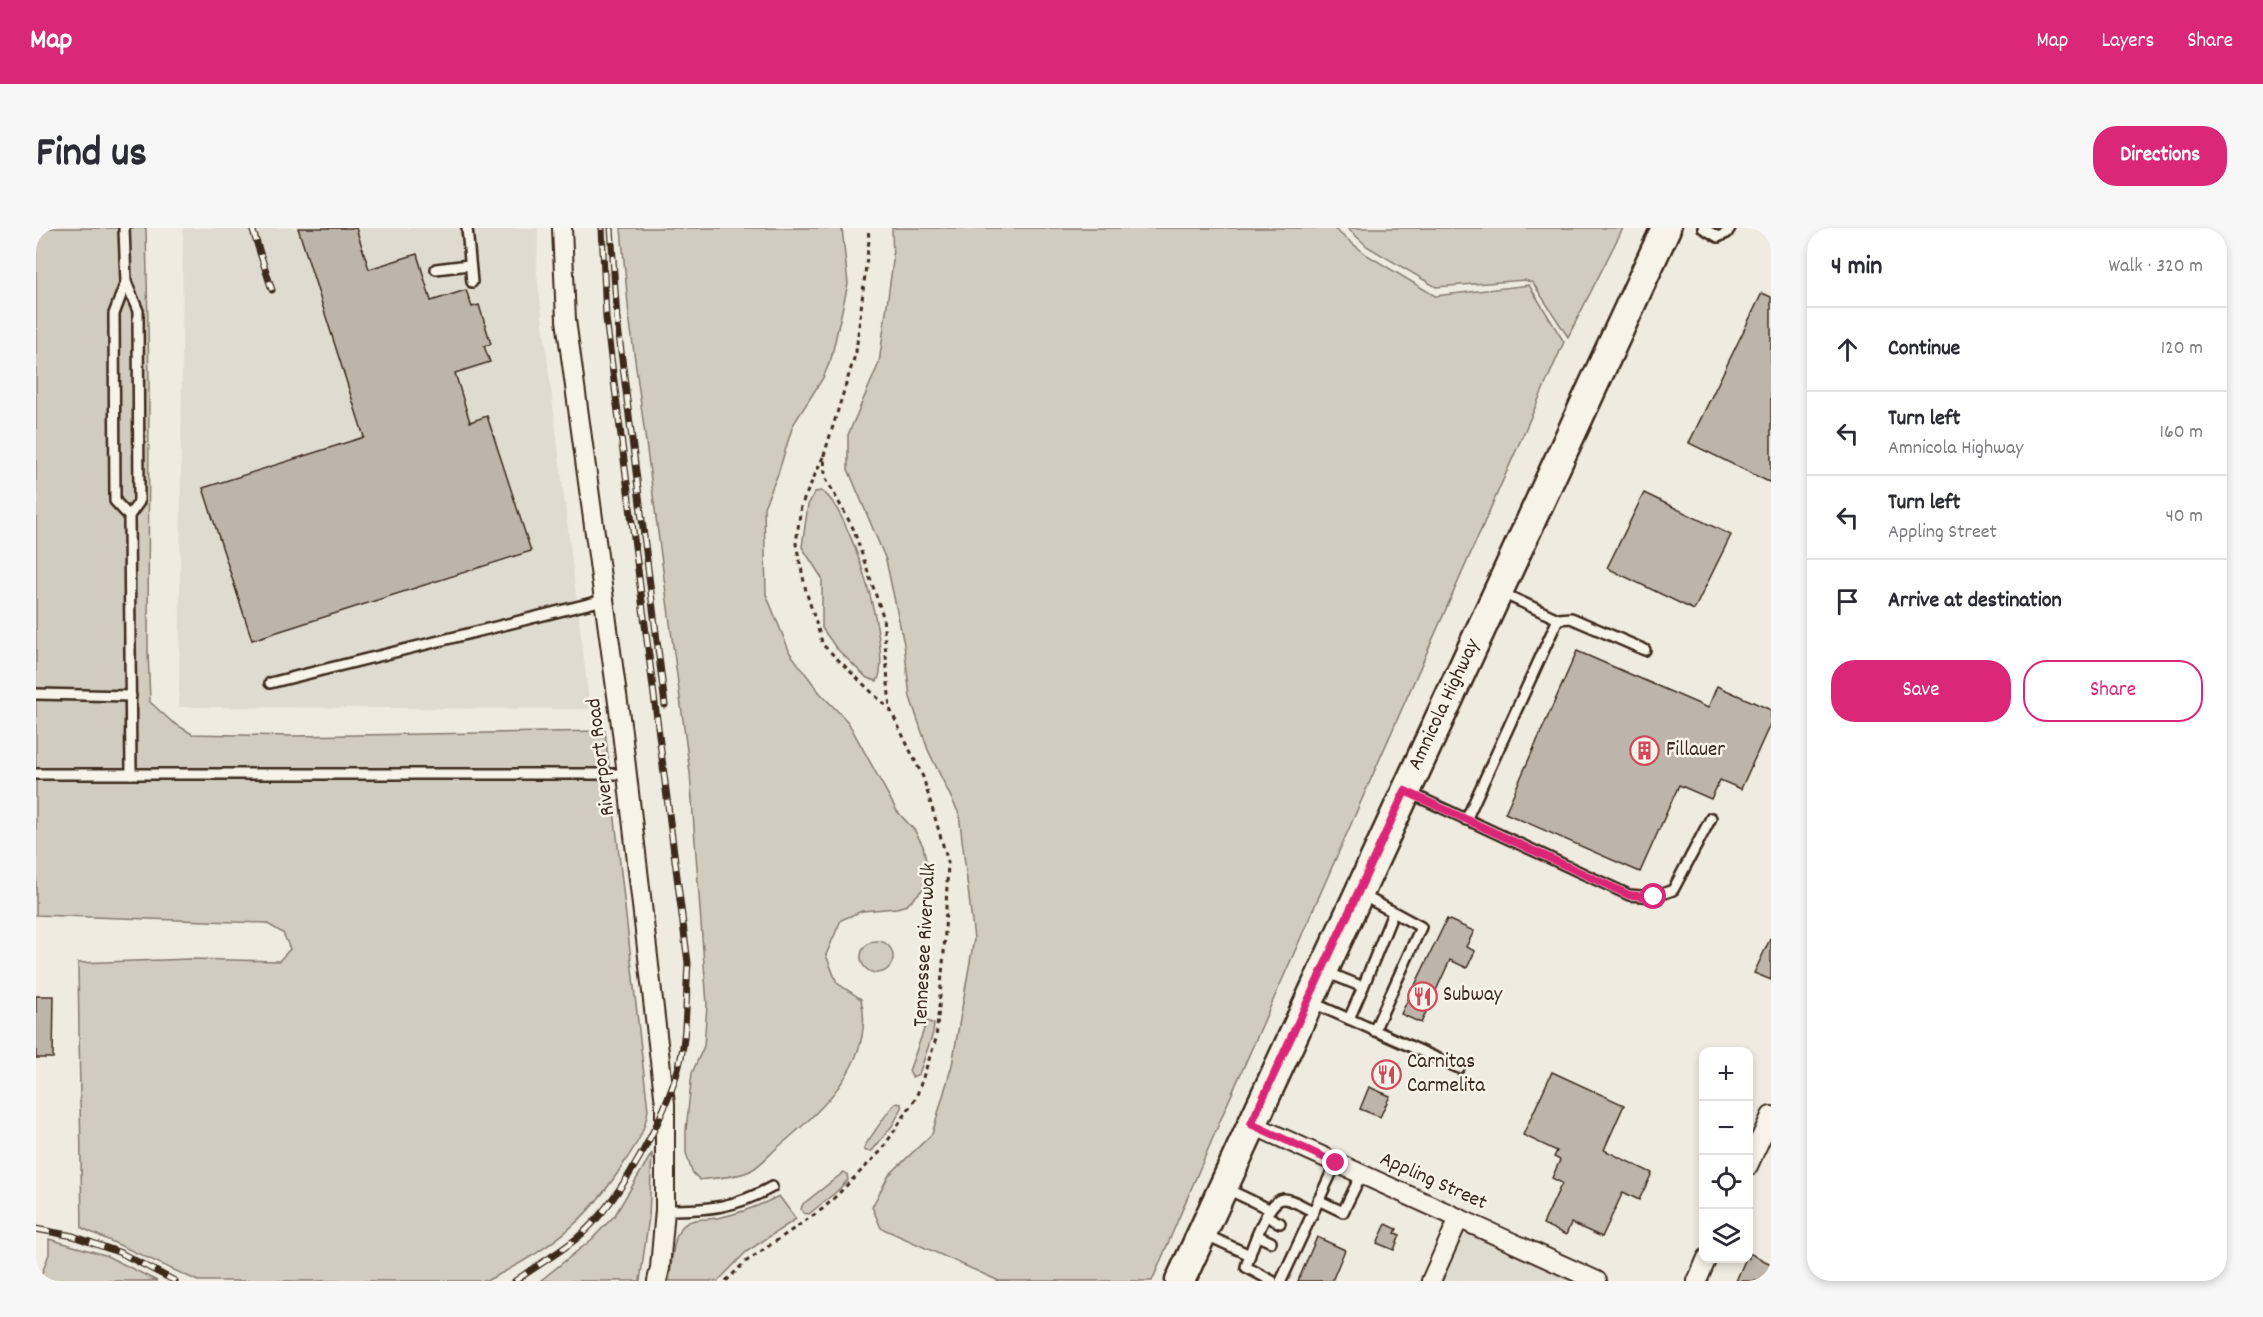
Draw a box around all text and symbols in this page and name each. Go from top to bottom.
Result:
text: Map [30,22,72,62]
text: Map [2037,27,2068,57]
text: Layers [2101,27,2154,57]
text: Share [2187,27,2233,57]
text: Find us [36,126,147,186]
button: Directions [2093,126,2227,186]
text: 4 min [1831,249,1882,286]
text: Walk · 320 m [2109,253,2203,281]
icon: ahead [1831,333,1864,366]
text: Continue [1888,334,1960,365]
text: 120 m [2161,335,2203,363]
text: Turn left [1888,404,1960,435]
icon: left [1831,417,1864,450]
text: 160 m [2160,419,2203,447]
text: Amnicola Highway [1888,435,2023,463]
text: Turn left [1888,488,1960,519]
icon: left [1831,501,1864,534]
text: 40 m [2165,503,2203,531]
text: Appling Street [1888,519,1997,547]
icon: arrive [1831,585,1864,618]
text: Arrive at destination [1888,586,2062,617]
street label: Amnicola Highway [1401,634,1489,776]
button: Save [1831,660,2011,722]
button: Share [2023,660,2203,722]
street label: Riverport Road [580,696,624,818]
building icon: Fillauer [1629,735,1661,767]
place label: Fillauer [1666,736,1725,766]
street label: Tennessee Riverwalk [907,862,945,1028]
route start [1640,883,1666,909]
restaurant icon: Subway [1406,980,1438,1012]
place label: Subway [1443,981,1503,1011]
map controls [1699,1047,1753,1263]
button: + [1699,1047,1753,1101]
place label: Carnitas Carmelita [1407,1048,1486,1102]
restaurant icon: Carnitas Carmelita [1370,1059,1402,1091]
button: − [1699,1101,1753,1155]
street label: Appling Street [1375,1145,1492,1219]
route end [1322,1149,1348,1175]
button: locate [1699,1155,1753,1209]
button: layers [1699,1209,1753,1263]

